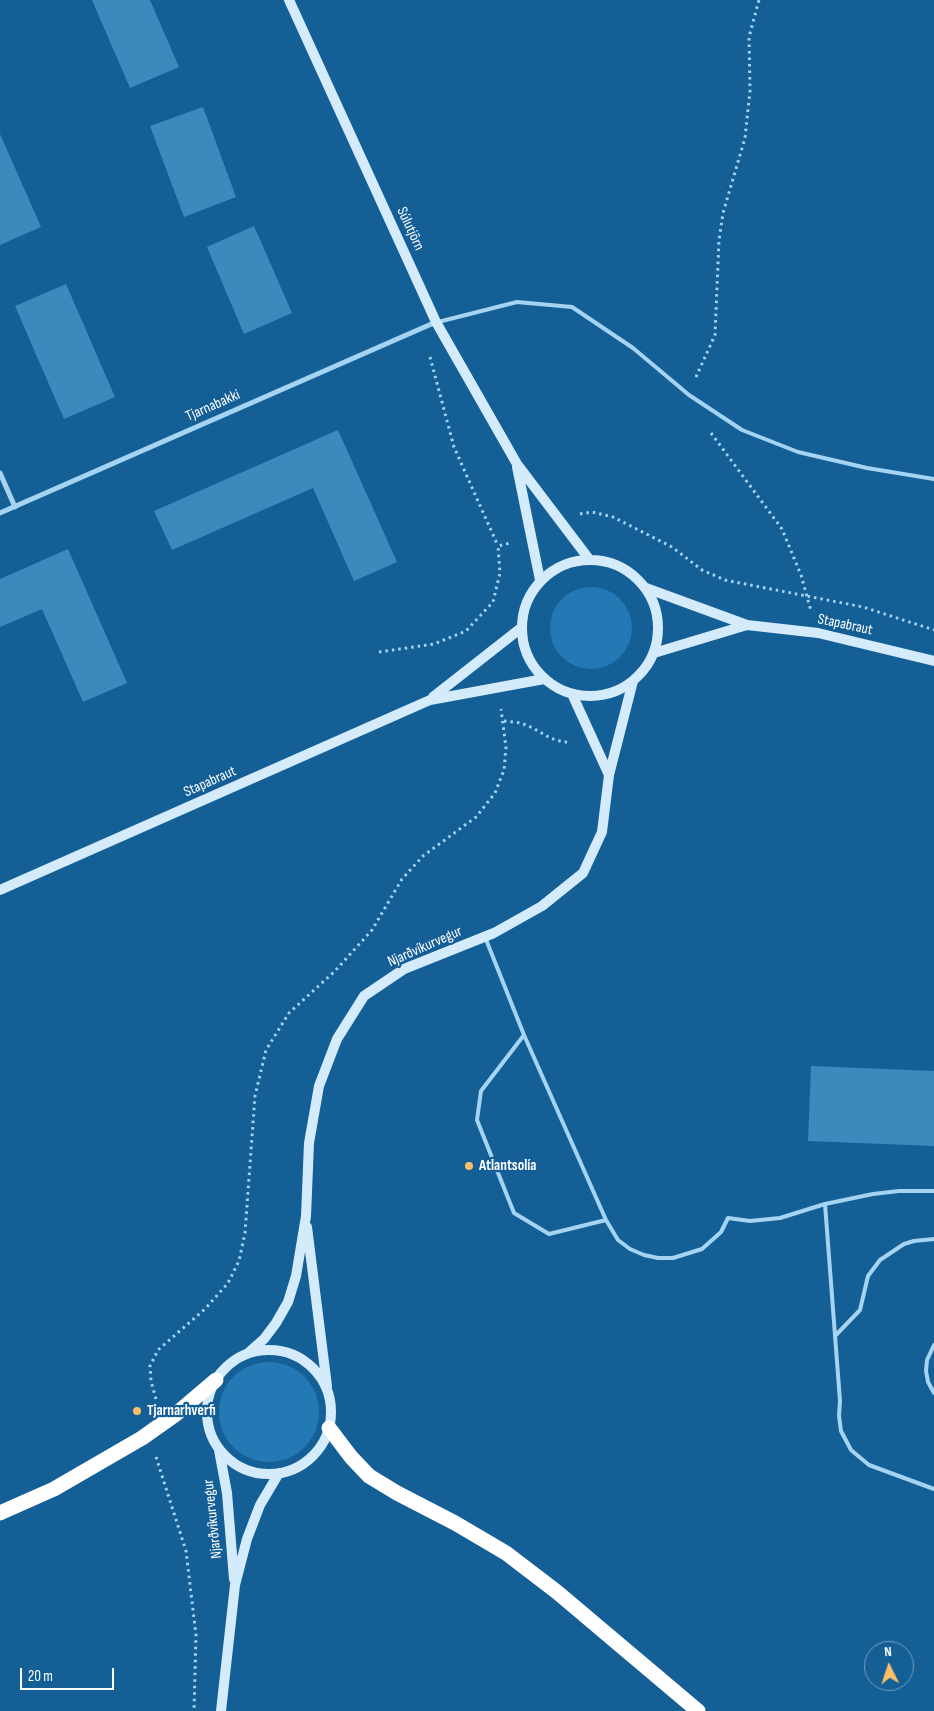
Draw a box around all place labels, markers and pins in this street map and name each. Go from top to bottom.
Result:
place label: Atlantsolía [479,1157,536,1175]
marker: Atlantsolía [463,1160,475,1172]
place label: Tjarnarhverfi [147,1402,216,1420]
marker: Tjarnarhverfi [131,1405,143,1417]

